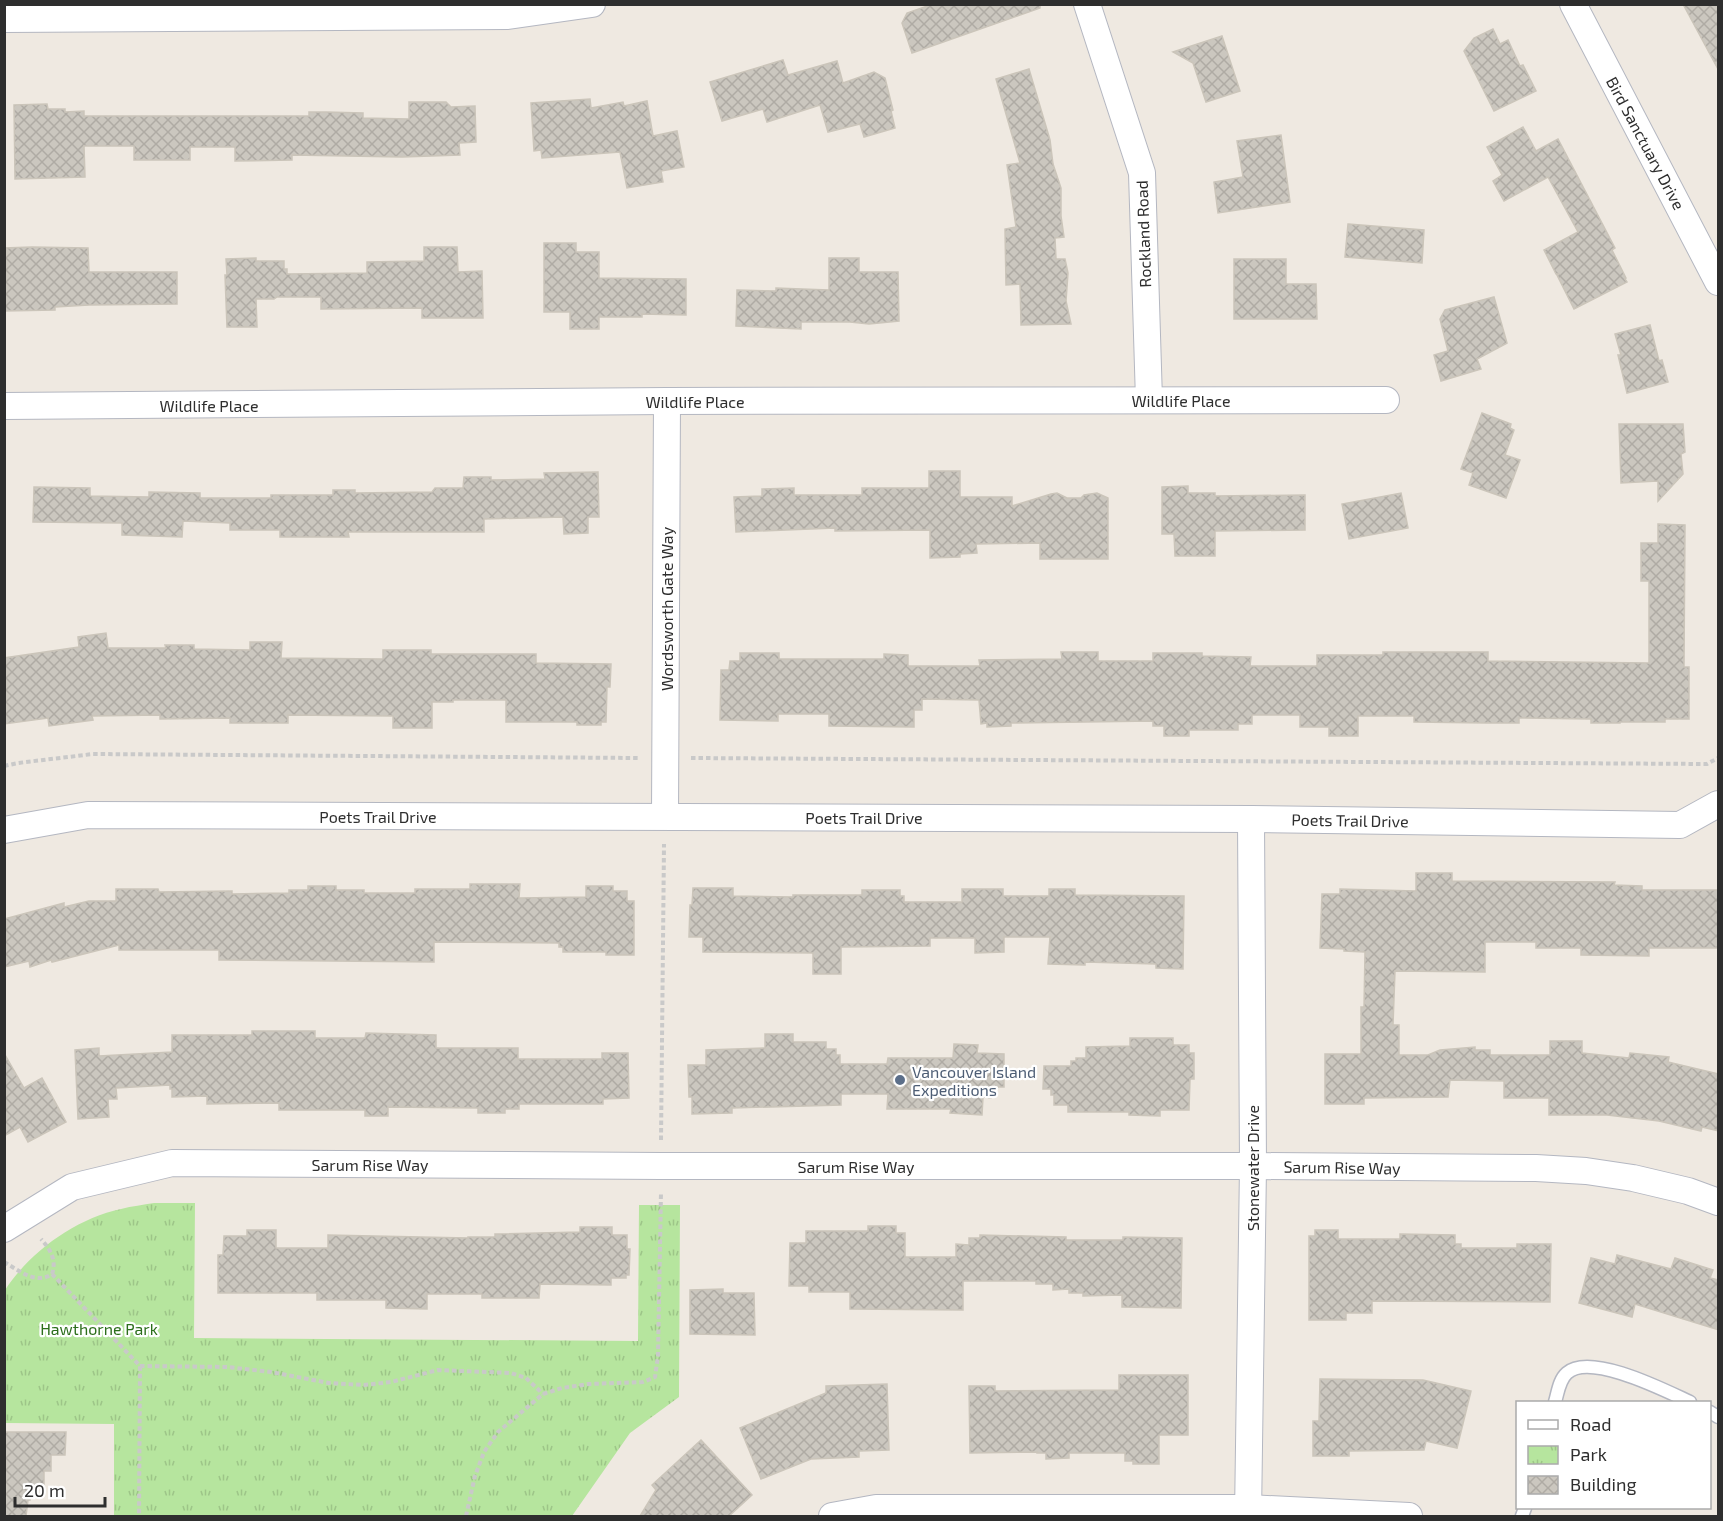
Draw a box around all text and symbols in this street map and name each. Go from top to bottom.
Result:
street label: Bird Sanctuary Drive [1603,73,1689,213]
street label: Rockland Road [1132,180,1154,288]
street label: Wildlife Place [1131,391,1231,410]
street label: Wildlife Place [645,392,745,411]
street label: Wildlife Place [159,396,259,415]
street label: Wordsworth Gate Way [657,526,676,691]
street label: Poets Trail Drive [319,807,437,826]
street label: Poets Trail Drive [805,808,923,827]
street label: Poets Trail Drive [1291,809,1409,831]
place label: Vancouver Island Expeditions [912,1062,1036,1099]
marker: Vancouver Island Expeditions [893,1073,907,1087]
street label: Stonewater Drive [1243,1105,1262,1231]
street label: Sarum Rise Way [311,1155,429,1174]
street label: Sarum Rise Way [1283,1156,1401,1178]
street label: Sarum Rise Way [797,1157,915,1176]
park label: Hawthorne Park [40,1319,158,1338]
legend [1516,1401,1711,1509]
text: Road [1570,1413,1611,1435]
text: Park [1570,1443,1607,1465]
scale bar [15,1470,105,1508]
text: Building [1570,1473,1637,1495]
text: 20 m [24,1479,65,1501]

